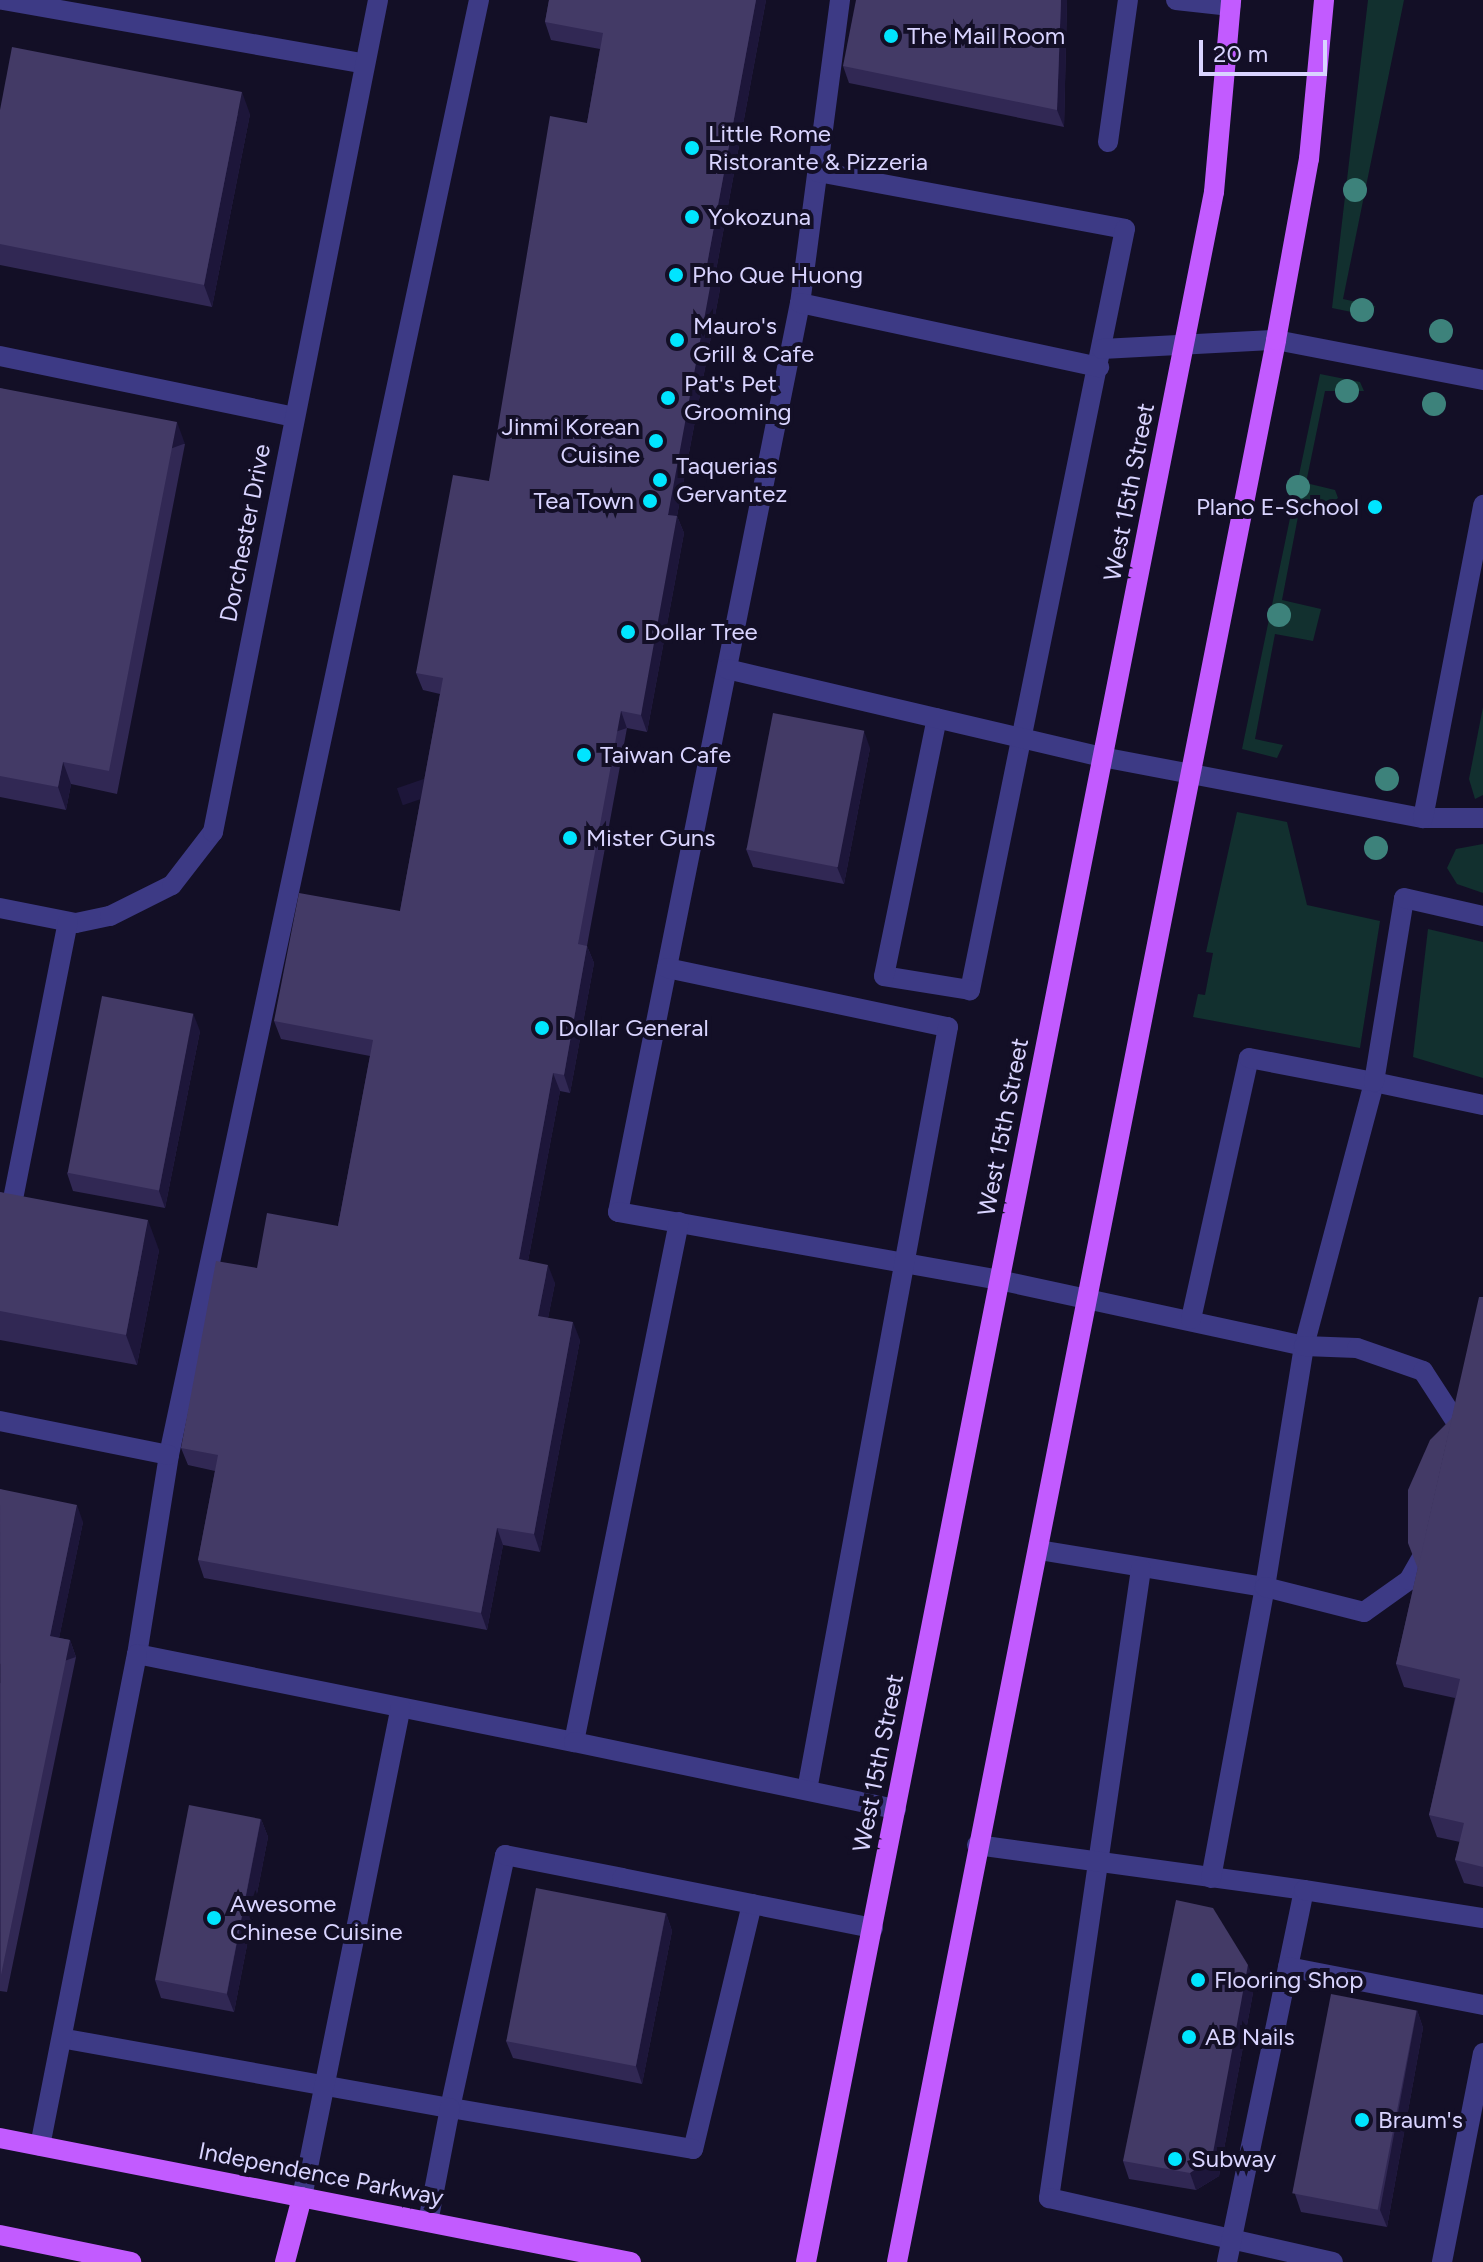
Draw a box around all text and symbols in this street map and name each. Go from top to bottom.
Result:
place label: The Mail Room [907,22,1065,50]
scale bar [1203,24,1331,74]
marker: The Mail Room [882,27,900,45]
text: 20 m [1213,39,1268,68]
place label: Little Rome Ristorante & Pizzeria [708,120,928,176]
marker: Little Rome Ristorante & Pizzeria [683,139,701,157]
place label: Yokozuna [708,203,811,231]
marker: Yokozuna [683,208,701,226]
place label: Pho Que Huong [692,261,863,289]
marker: Pho Que Huong [667,266,685,284]
place label: Mauro's Grill & Cafe [693,312,814,368]
marker: Mauro's Grill & Cafe [668,331,686,349]
place label: Pat's Pet Grooming [684,370,792,426]
marker: Pat's Pet Grooming [659,389,677,407]
street label: West 15th Street [1098,401,1160,583]
place label: Jinmi Korean Cuisine [502,413,640,469]
marker: Jinmi Korean Cuisine [647,432,665,450]
street label: Dorchester Drive [214,441,276,625]
place label: Taquerias Gervantez [676,452,787,508]
marker: Taquerias Gervantez [651,471,669,489]
place label: Tea Town [533,487,634,515]
marker: Tea Town [641,492,659,510]
place label: Plano E-School [1196,493,1359,521]
marker: Plano E-School [1366,498,1384,516]
place label: Dollar Tree [644,618,758,646]
marker: Dollar Tree [619,623,637,641]
place label: Taiwan Cafe [600,741,731,769]
marker: Taiwan Cafe [575,746,593,764]
place label: Mister Guns [586,824,715,852]
marker: Mister Guns [561,829,579,847]
place label: Dollar General [558,1014,709,1042]
marker: Dollar General [533,1019,551,1037]
street label: West 15th Street [972,1036,1034,1218]
street label: West 15th Street [847,1672,909,1854]
place label: Awesome Chinese Cuisine [230,1890,402,1946]
marker: Awesome Chinese Cuisine [205,1909,223,1927]
place label: Flooring Shop [1214,1966,1363,1994]
marker: Flooring Shop [1189,1971,1207,1989]
place label: AB Nails [1205,2023,1295,2051]
marker: AB Nails [1180,2028,1198,2046]
place label: Braum's [1378,2106,1463,2134]
marker: Braum's [1353,2111,1371,2129]
street label: Independence Parkway [196,2136,446,2212]
place label: Subway [1191,2145,1276,2173]
marker: Subway [1166,2150,1184,2168]

